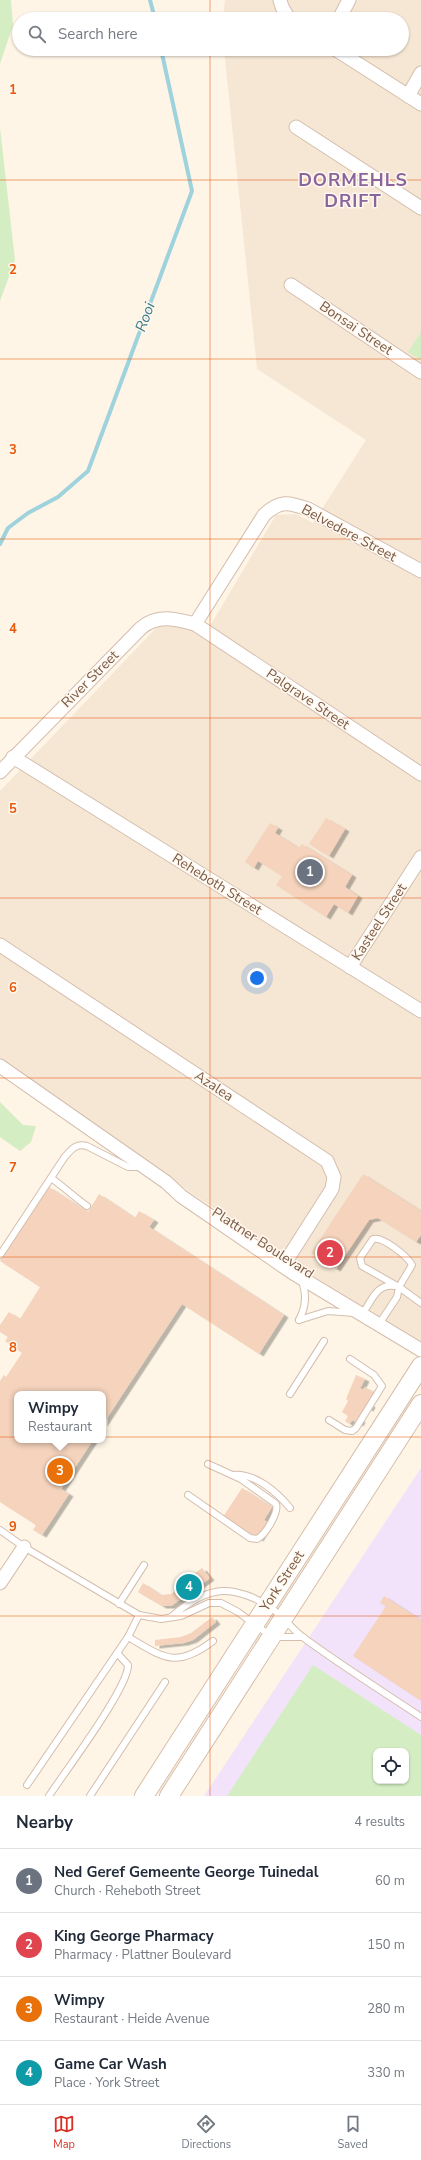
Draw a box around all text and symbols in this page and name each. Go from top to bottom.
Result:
search box [12,12,409,56]
icon: search [26,23,48,45]
text: Search here [58,24,138,44]
text: 1 [9,81,17,99]
district label: DORMEHLS DRIFT [298,168,408,213]
text: 2 [9,261,17,279]
street label: Bonsai Street [316,297,396,360]
water label: Rooi [130,299,160,335]
text: 3 [9,441,17,459]
street label: Belvedere Street [298,500,400,566]
text: 4 [9,620,17,638]
street label: River Street [57,646,123,712]
street label: Palgrave Street [263,664,354,734]
text: 5 [9,800,17,818]
street label: Reheboth Street [168,849,266,919]
pin: 1 [297,857,323,887]
street label: Kasteel Street [347,880,411,964]
your location [247,968,267,988]
text: 6 [9,979,17,997]
street label: Azalea [191,1066,237,1106]
text: 7 [9,1159,17,1177]
street label: Plattner Boulevard [208,1203,318,1283]
pin: 2 [317,1238,343,1268]
text: 8 [9,1339,17,1357]
popup [14,1391,106,1443]
text: Wimpy [28,1398,79,1418]
text: Restaurant [28,1418,92,1436]
pin: 3 [47,1456,73,1486]
text: 9 [9,1518,17,1536]
street label: York Street [255,1547,309,1616]
pin: 4 [176,1572,202,1602]
map controls [373,1748,409,1784]
button: locate [373,1748,409,1784]
text: Nearby [16,1811,73,1834]
text: 4 results [354,1813,405,1831]
text: Ned Geref Gemeente George Tuinedal [54,1862,319,1882]
text: 1 [25,1872,33,1890]
text: 60 m [375,1872,405,1890]
text: Church · Reheboth Street [54,1882,200,1900]
text: King George Pharmacy [54,1926,214,1946]
text: 2 [25,1936,33,1954]
text: 150 m [367,1936,405,1954]
text: Pharmacy · Plattner Boulevard [54,1946,231,1964]
text: Wimpy [54,1990,104,2010]
text: 3 [25,2000,33,2018]
text: 280 m [367,2000,405,2018]
text: Restaurant · Heide Avenue [54,2010,209,2028]
text: Game Car Wash [54,2054,167,2074]
text: 4 [25,2064,33,2082]
text: 330 m [367,2064,405,2082]
text: Place · York Street [54,2074,159,2092]
tab: Map [53,2113,75,2152]
tab: Directions [181,2113,231,2152]
tab: Saved [337,2113,368,2152]

